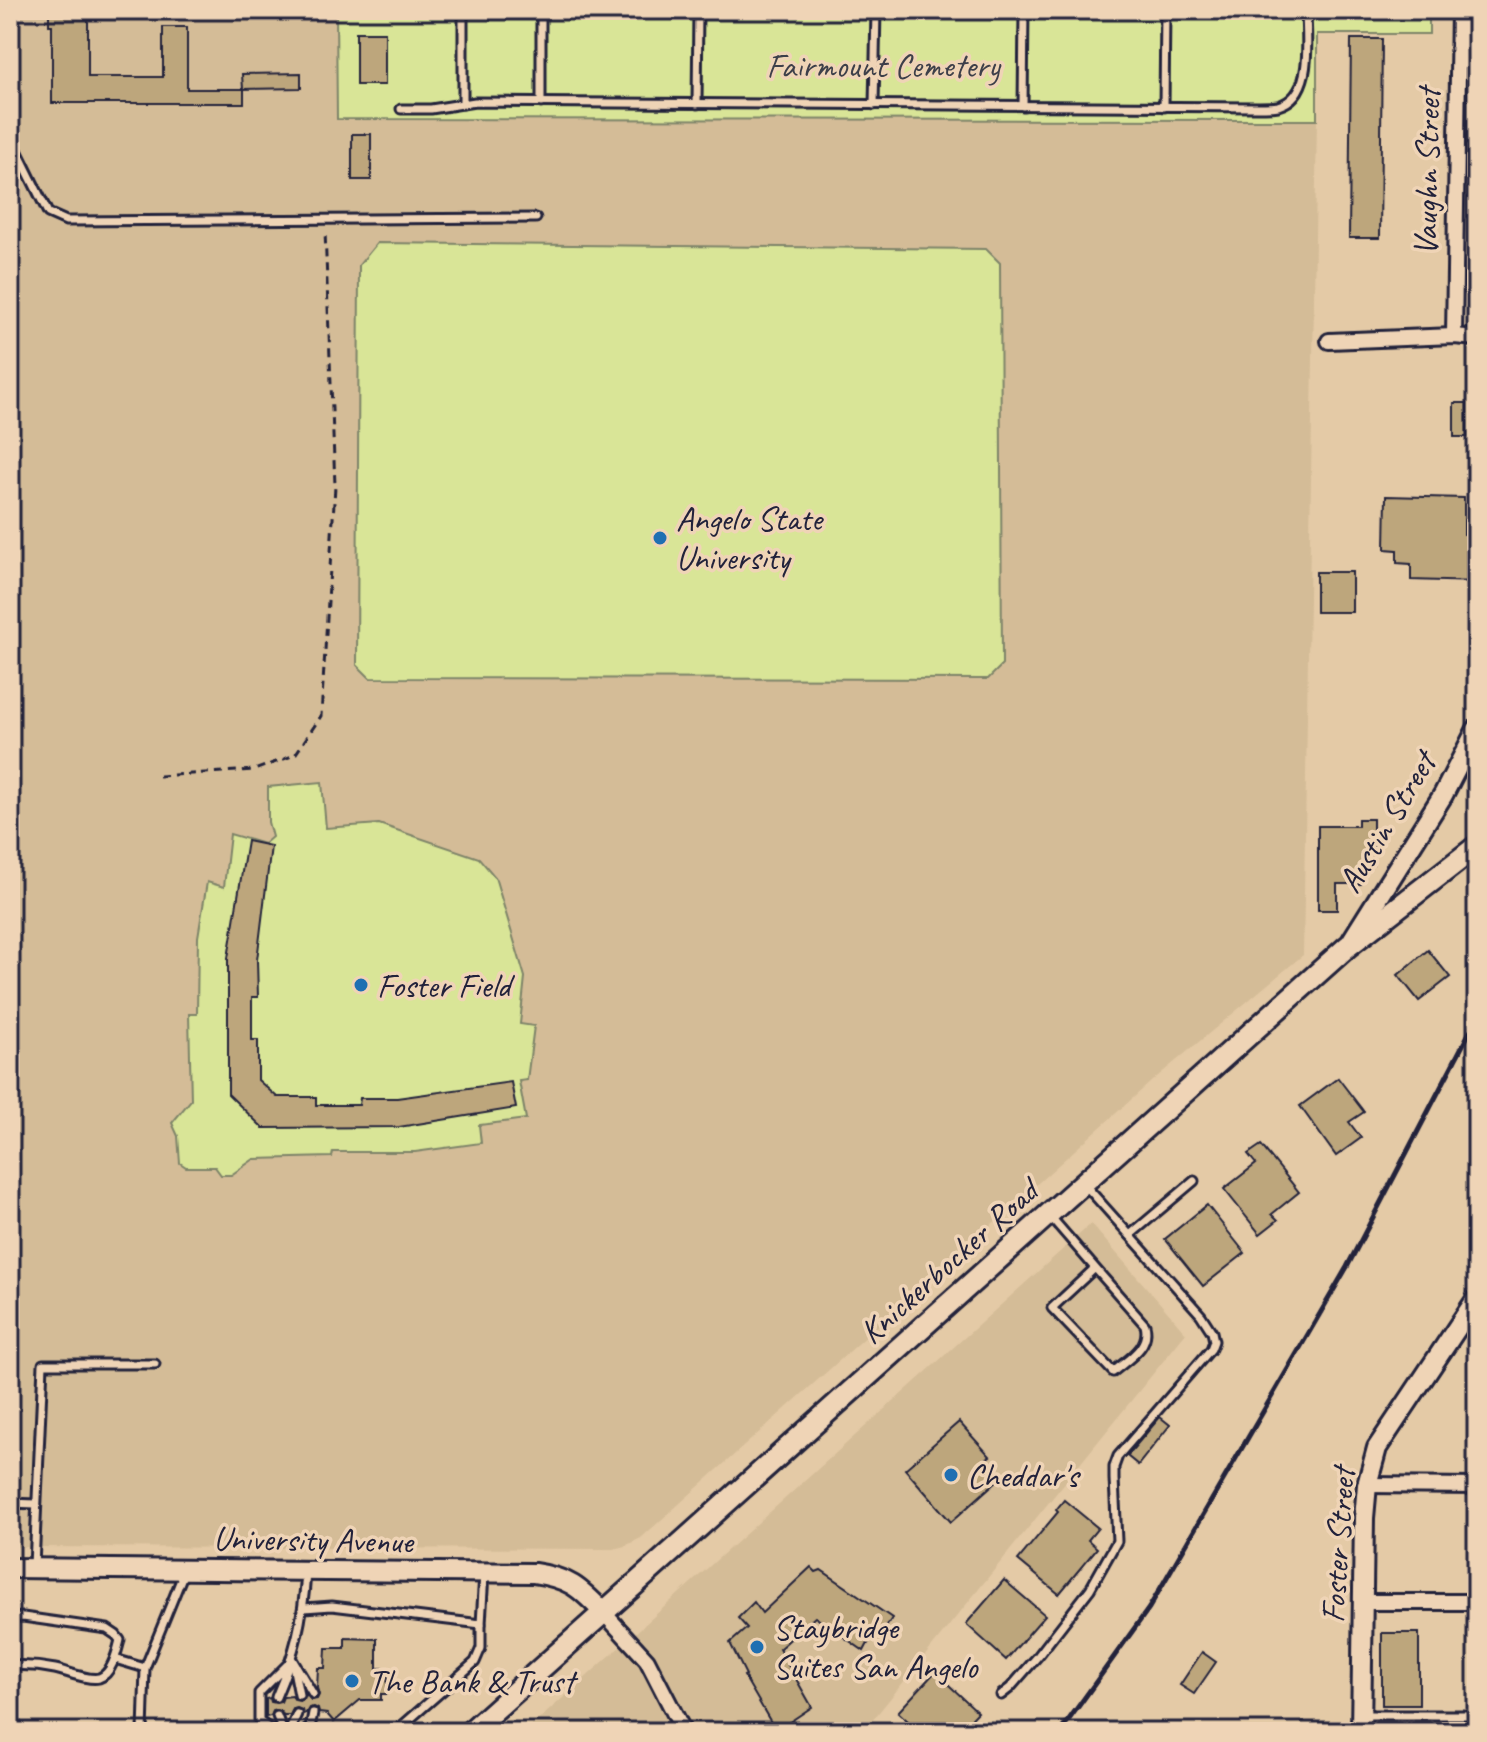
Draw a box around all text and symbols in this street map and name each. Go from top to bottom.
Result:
park label: Fairmount Cemetery [766,44,1002,87]
street label: Vaughn Street [1404,83,1450,256]
place label: Angelo State University [676,497,825,579]
marker: Angelo State University [651,529,669,547]
street label: Austin Street [1328,740,1447,900]
place label: Foster Field [377,964,516,1007]
marker: Foster Field [352,976,370,994]
street label: Knickerbocker Road [850,1167,1050,1353]
place label: Cheddar's [967,1454,1081,1497]
street label: Foster Street [1311,1461,1365,1624]
marker: Cheddar's [942,1466,960,1484]
street label: University Avenue [213,1516,415,1563]
place label: Staybridge Suites San Angelo [773,1606,979,1688]
marker: Staybridge Suites San Angelo [748,1638,766,1656]
place label: The Bank & Trust [368,1660,579,1703]
marker: The Bank & Trust [343,1672,361,1690]

